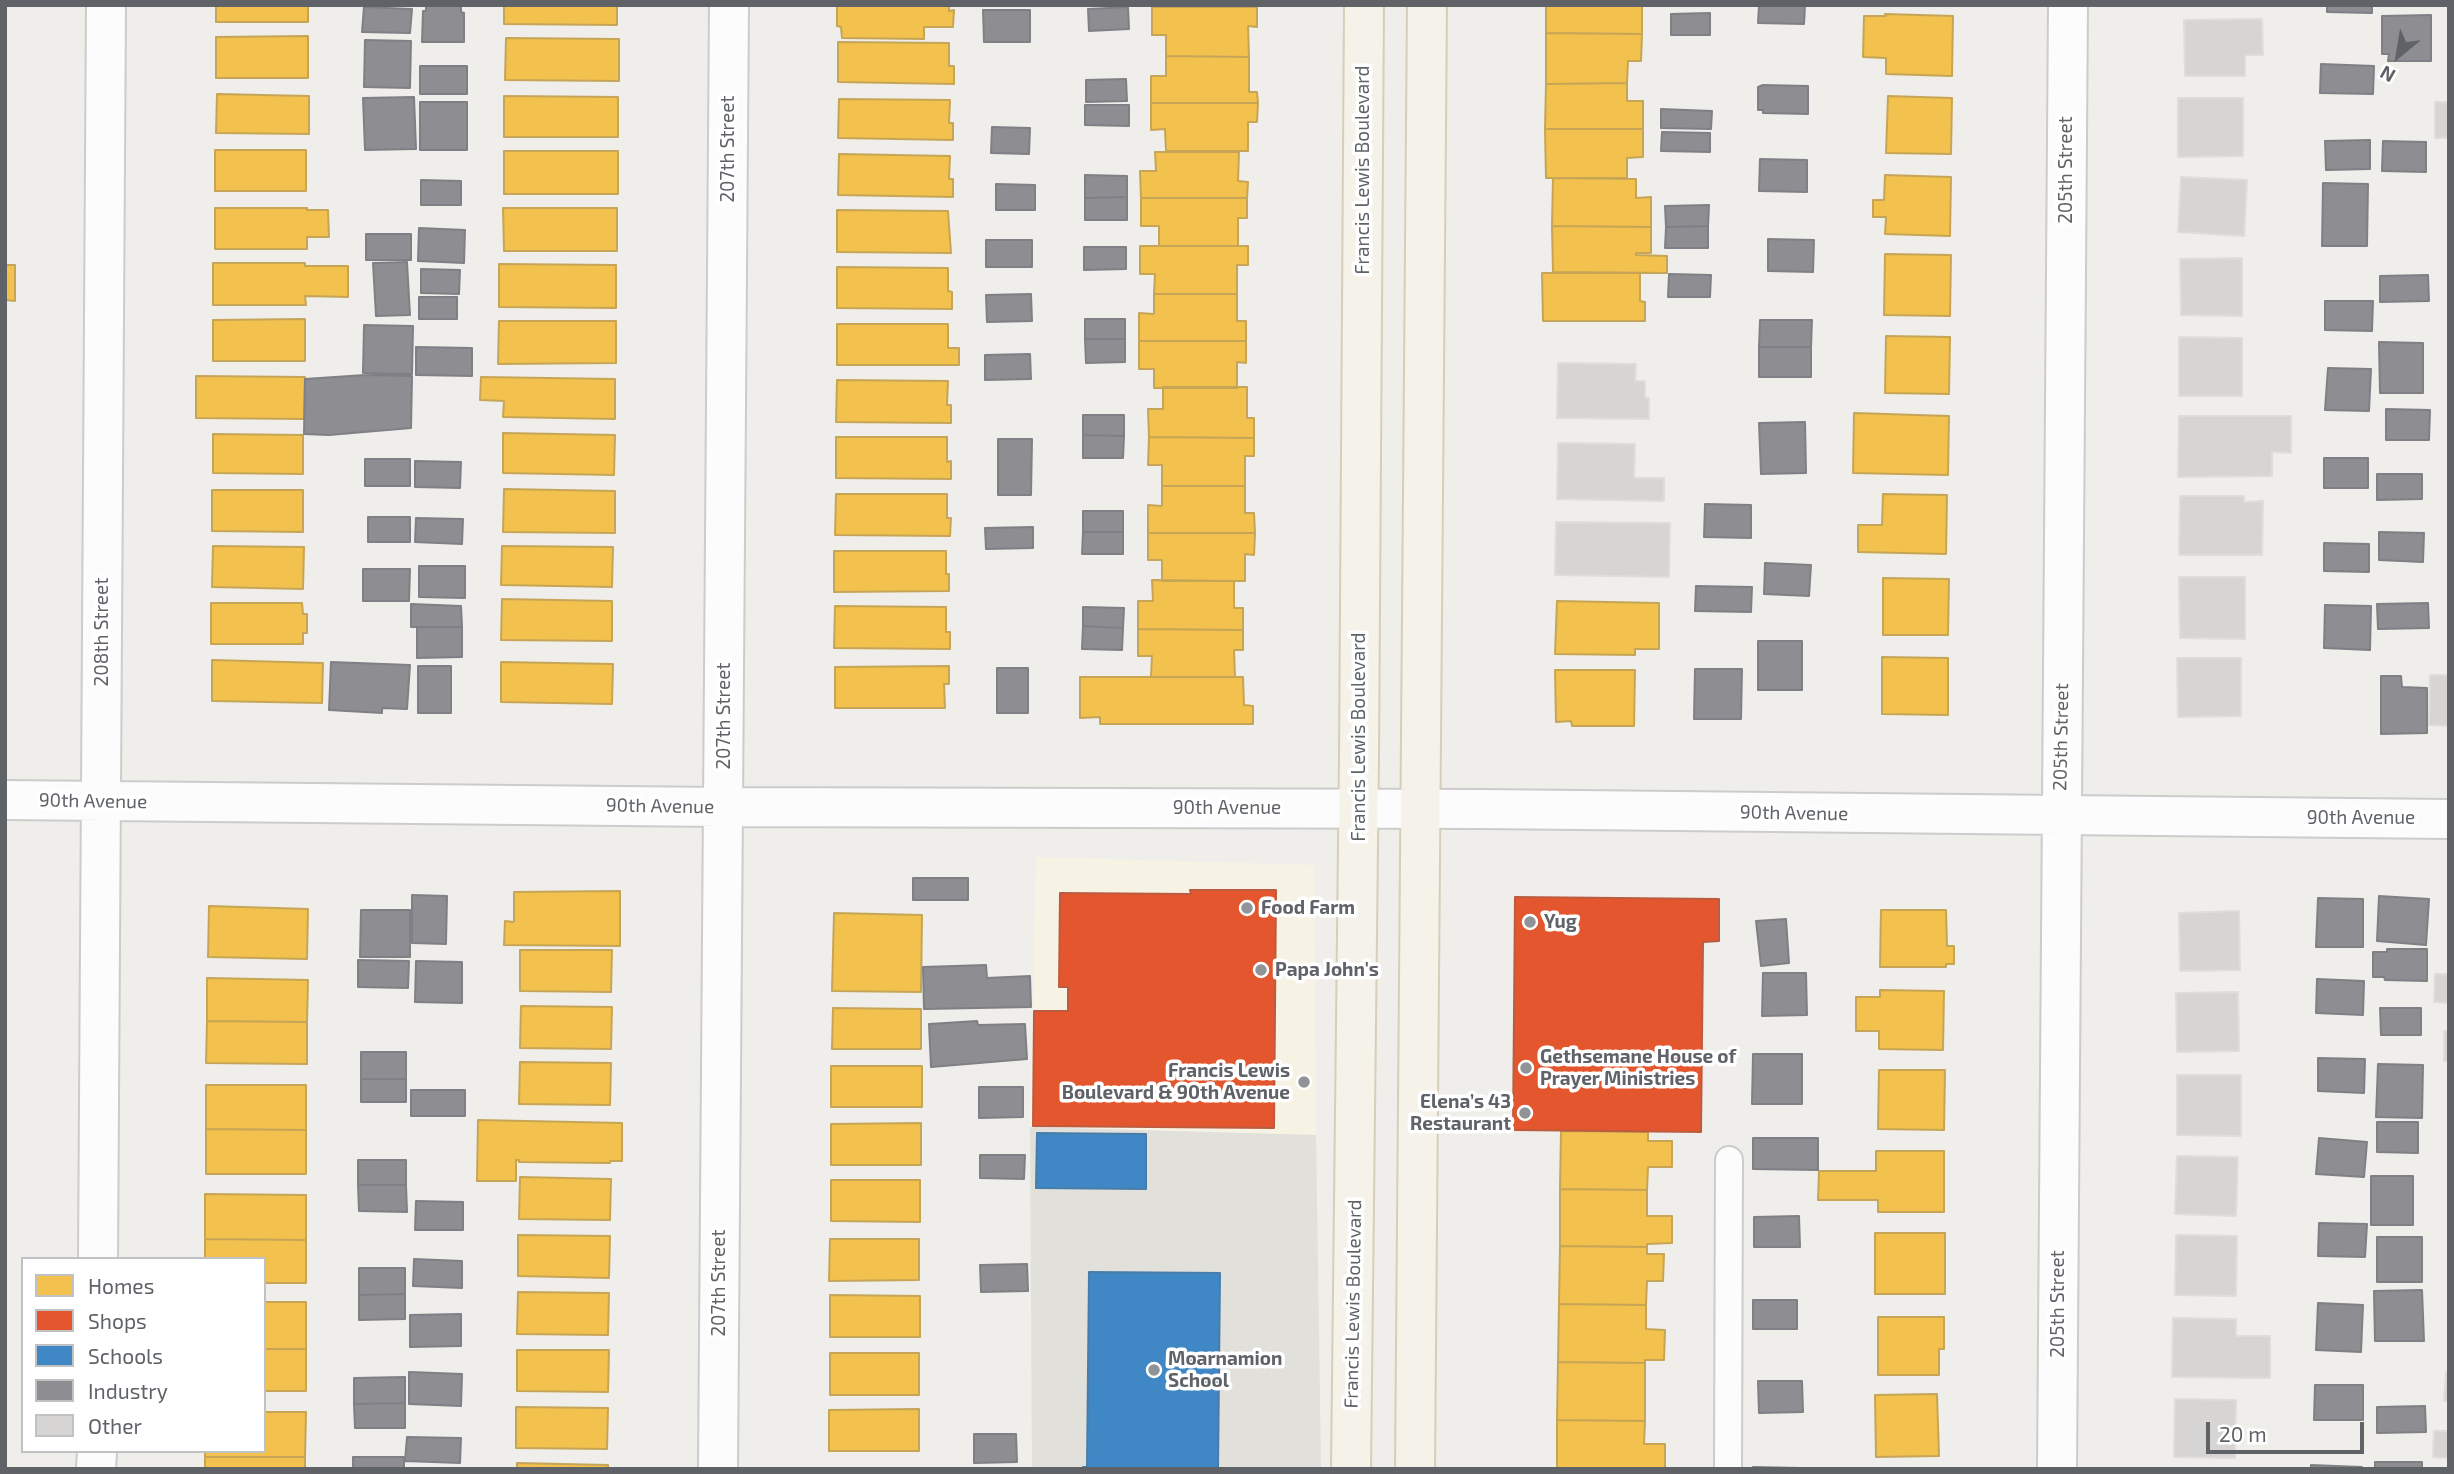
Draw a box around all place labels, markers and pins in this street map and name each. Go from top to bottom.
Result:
place label: Food Farm [1261,897,1355,919]
marker: Food Farm [1239,900,1255,916]
place label: Yug [1544,911,1577,933]
marker: Yug [1522,914,1538,930]
place label: Papa John's [1275,959,1379,981]
marker: Papa John's [1253,962,1269,978]
place label: Gethsemane House of Prayer Ministries [1540,1046,1736,1090]
place label: Francis Lewis Boulevard & 90th Avenue [1062,1060,1290,1104]
marker: Gethsemane House of Prayer Ministries [1518,1060,1534,1076]
marker: Francis Lewis Boulevard & 90th Avenue [1296,1074,1312,1090]
place label: Elena’s 43 Restaurant [1410,1091,1511,1135]
marker: Elena’s 43 Restaurant [1517,1105,1533,1121]
place label: Moarnamion School [1168,1348,1282,1392]
marker: Moarnamion School [1146,1362,1162,1378]

